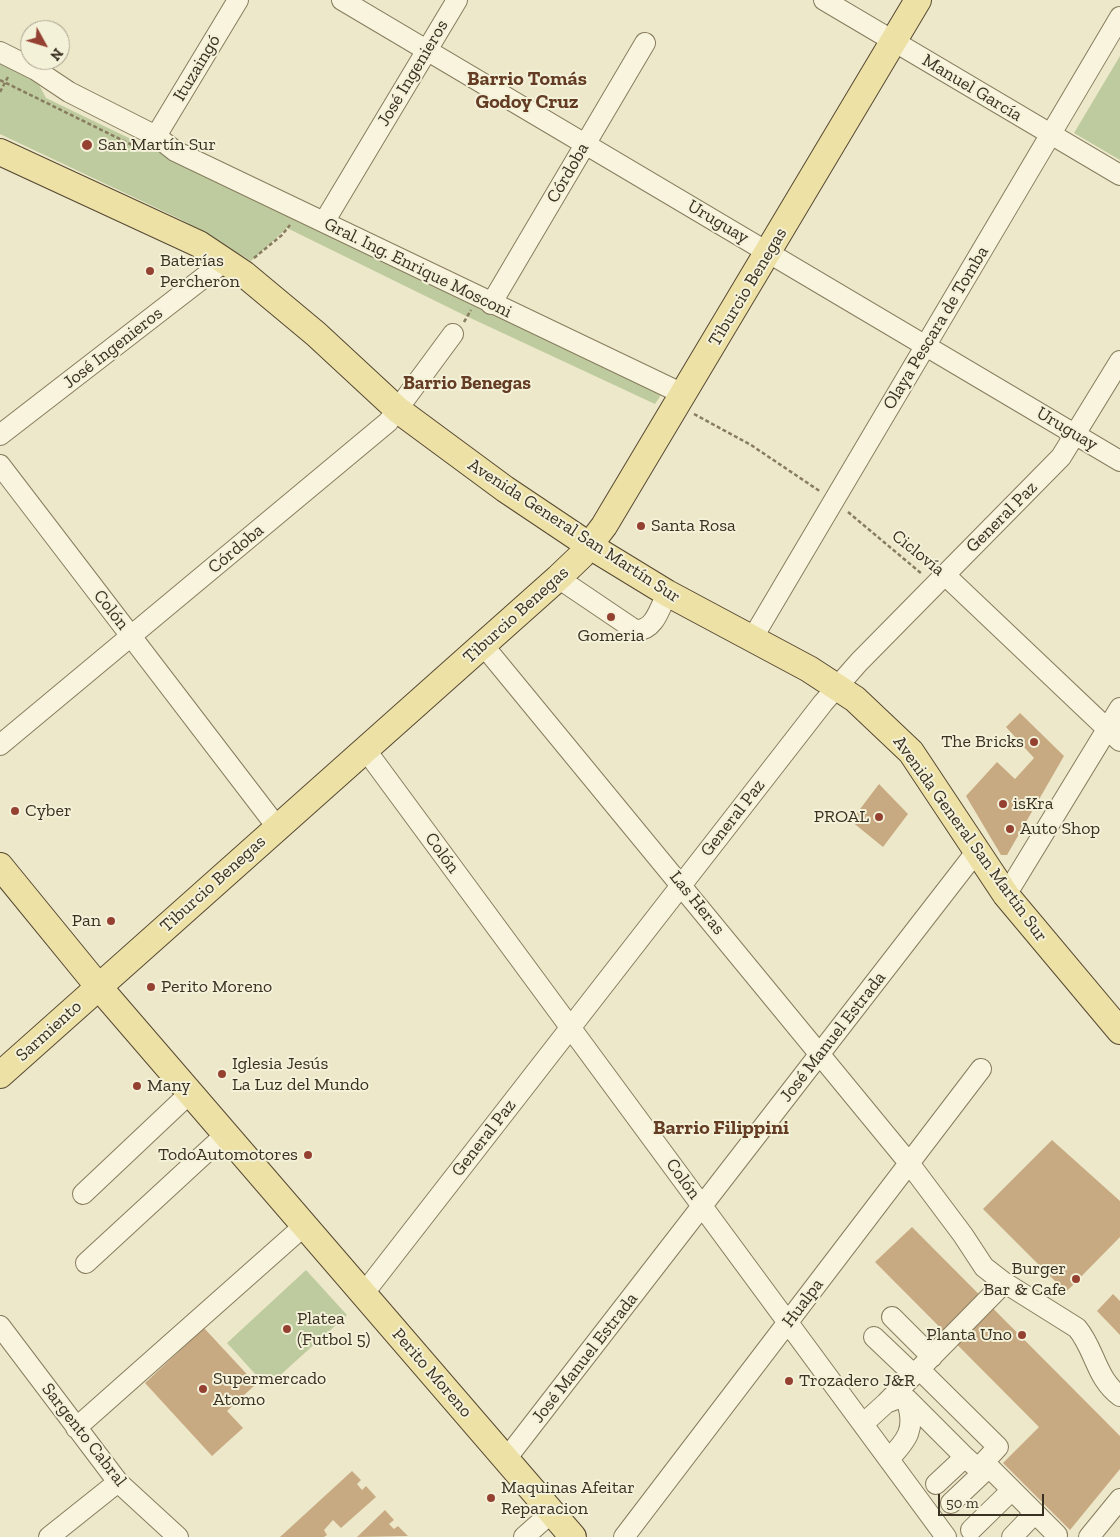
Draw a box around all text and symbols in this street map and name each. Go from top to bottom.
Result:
street label: José Ingenieros [373,16,453,130]
north arrow [20,20,70,70]
street label: Ituzaingó [169,31,225,105]
text: N [46,45,66,64]
street label: Manuel García [918,50,1026,126]
district label: Barrio Tomás Godoy Cruz [467,67,587,114]
place label: San Martín Sur [98,134,216,156]
marker: San Martín Sur [80,138,94,152]
street label: Córdoba [542,139,594,207]
street label: Uruguay [683,195,753,249]
street label: Gral. Ing. Enrique Mosconi [321,213,515,323]
street label: Tiburcio Benegas [704,224,792,350]
street label: Olaya Pescara de Tomba [879,242,993,414]
place label: Baterías Percheron [160,250,240,292]
marker: Baterías Percheron [144,265,156,277]
street label: José Ingenieros [59,302,167,394]
district label: Barrio Benegas [403,373,531,395]
street label: Uruguay [1032,402,1102,456]
street label: Avenida General San Martín Sur [464,454,684,608]
street label: General Paz [962,477,1042,557]
place label: Santa Rosa [651,515,736,537]
street label: Córdoba [204,520,268,578]
marker: Santa Rosa [635,520,647,532]
street label: Ciclovía [887,525,949,581]
street label: Tiburcio Benegas [459,562,573,668]
street label: Colón [89,586,133,634]
marker: Gomeria [605,611,617,623]
place label: Gomeria [578,625,644,647]
place label: The Bricks [941,731,1024,753]
street label: Avenida General San Martín Sur [888,732,1052,946]
marker: The Bricks [1028,736,1040,748]
street label: General Paz [696,775,770,861]
place label: isKra [1013,793,1054,815]
marker: isKra [997,798,1009,810]
place label: Cyber [25,800,71,822]
marker: Cyber [9,805,21,817]
place label: PROAL [814,806,869,828]
marker: PROAL [873,811,885,823]
place label: Auto Shop [1020,818,1100,840]
marker: Auto Shop [1004,823,1016,835]
street label: Colón [420,828,464,878]
street label: Tiburcio Benegas [156,831,270,937]
street label: Las Heras [665,867,729,939]
place label: Pan [72,910,101,932]
marker: Pan [105,915,117,927]
street label: José Manuel Estrada [775,967,891,1107]
place label: Perito Moreno [161,976,272,998]
marker: Perito Moreno [145,981,157,993]
street label: Sarmiento [12,996,86,1066]
place label: Iglesia Jesús La Luz del Mundo [232,1053,369,1096]
marker: Iglesia Jesús La Luz del Mundo [216,1068,228,1080]
place label: Many [147,1075,190,1097]
marker: Many [131,1080,143,1092]
street label: General Paz [447,1095,521,1181]
district label: Barrio Filippini [653,1116,789,1140]
place label: TodoAutomotores [158,1144,298,1166]
marker: TodoAutomotores [302,1149,314,1161]
street label: Colón [661,1154,705,1204]
place label: Burger Bar & Cafe [983,1258,1066,1300]
marker: Burger Bar & Cafe [1070,1273,1082,1285]
street label: Hualpa [778,1274,828,1332]
street label: José Manuel Estrada [527,1288,643,1428]
place label: Platea (Futbol 5) [297,1308,370,1350]
marker: Platea (Futbol 5) [281,1323,293,1335]
street label: Perito Moreno [387,1324,477,1422]
place label: Planta Uno [926,1324,1012,1346]
marker: Planta Uno [1016,1329,1028,1341]
place label: Supermercado Atomo [213,1368,326,1410]
place label: Trozadero J&R [799,1370,915,1392]
marker: Trozadero J&R [783,1375,795,1387]
street label: Sargento Cabral [37,1379,131,1491]
marker: Supermercado Atomo [197,1383,209,1395]
place label: Maquinas Afeitar Reparacion [501,1477,635,1520]
scale bar [940,1484,1046,1516]
marker: Maquinas Afeitar Reparacion [485,1492,497,1504]
text: 50 m [946,1494,979,1512]

